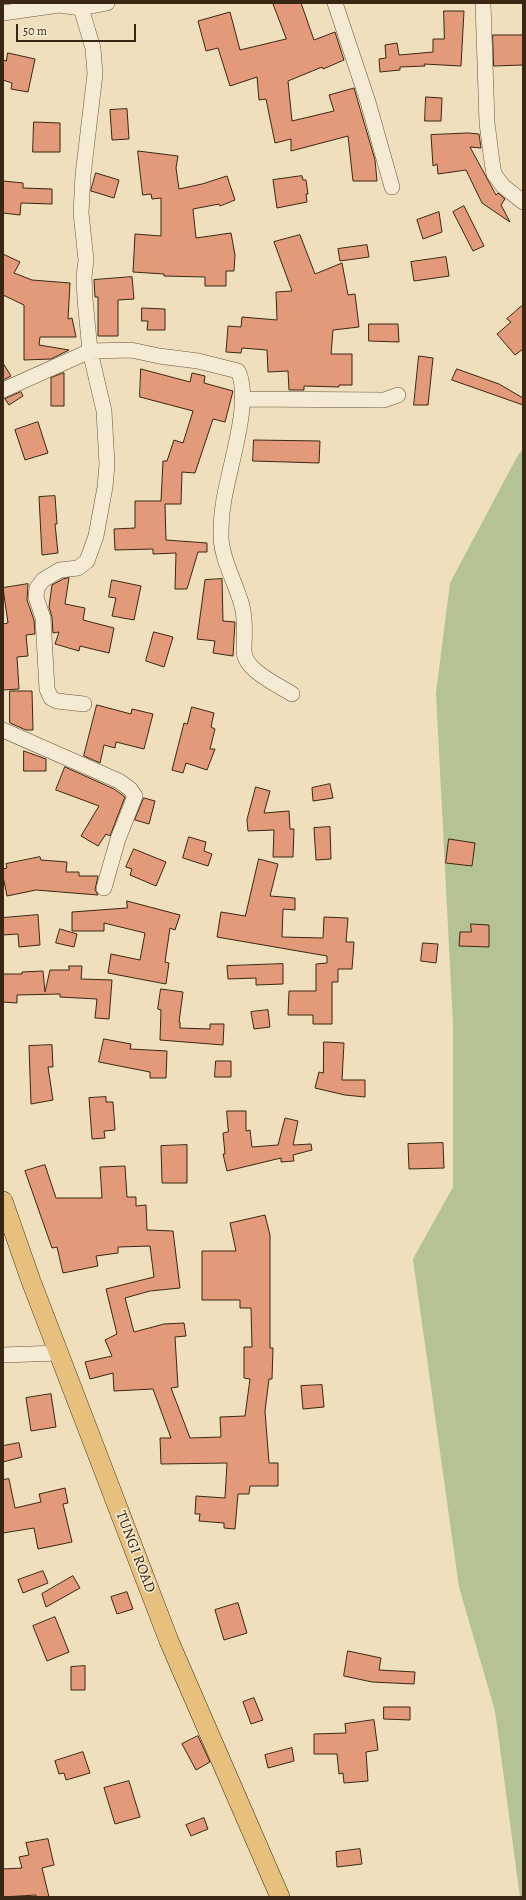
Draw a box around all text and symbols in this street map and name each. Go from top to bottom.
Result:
scale bar [18,16,138,42]
text: 50 m [23,23,47,39]
street label: TUNGI ROAD [111,1509,159,1595]

